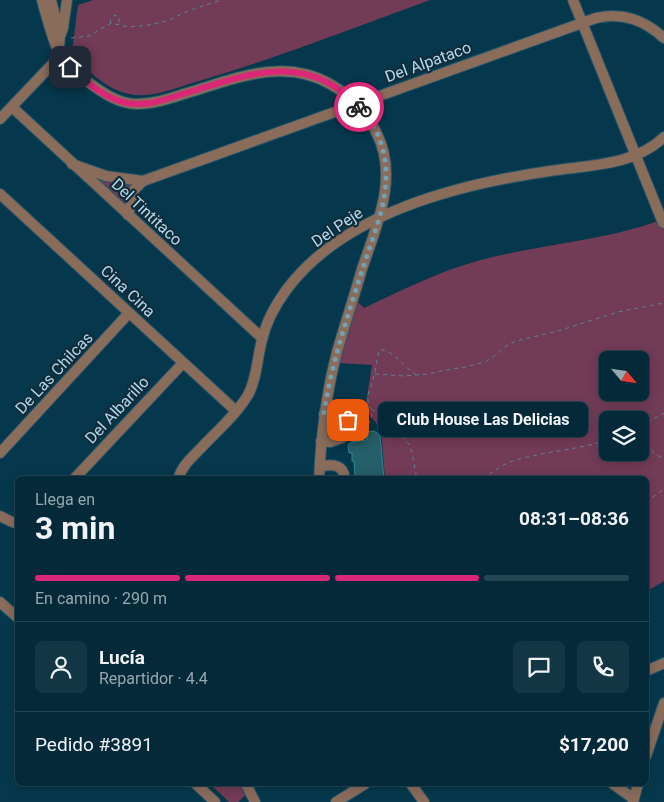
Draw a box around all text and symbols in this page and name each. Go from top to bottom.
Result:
street label: Del Alpataco [382,38,474,86]
pin [49,46,91,88]
icon: home [56,53,84,81]
courier [334,82,384,132]
icon: bike [345,93,373,121]
street label: Del Tintitaco [108,175,186,249]
street label: Del Peje [308,203,366,251]
street label: Cina Cina [97,261,159,321]
street label: De Las Chilcas [11,328,97,418]
north arrow [599,351,649,401]
map controls [599,351,649,461]
street label: Del Albarillo [81,372,153,448]
pin [327,399,369,441]
callout: Club House Las Delicias [378,402,588,438]
icon: bag [334,406,362,434]
text: Club House Las Delicias [396,410,570,429]
button: layers [599,411,649,461]
text: Llega en [35,490,95,509]
text: 08:31–08:36 [519,507,629,530]
text: 3 min [35,509,115,547]
text: En camino · 290 m [35,589,167,608]
button: person [35,641,87,693]
button: chat [513,641,565,693]
button: phone [577,641,629,693]
text: Lucía [99,646,145,669]
text: Repartidor · 4.4 [99,669,208,688]
text: Pedido #3891 [35,733,153,756]
text: $17,200 [559,733,629,756]

